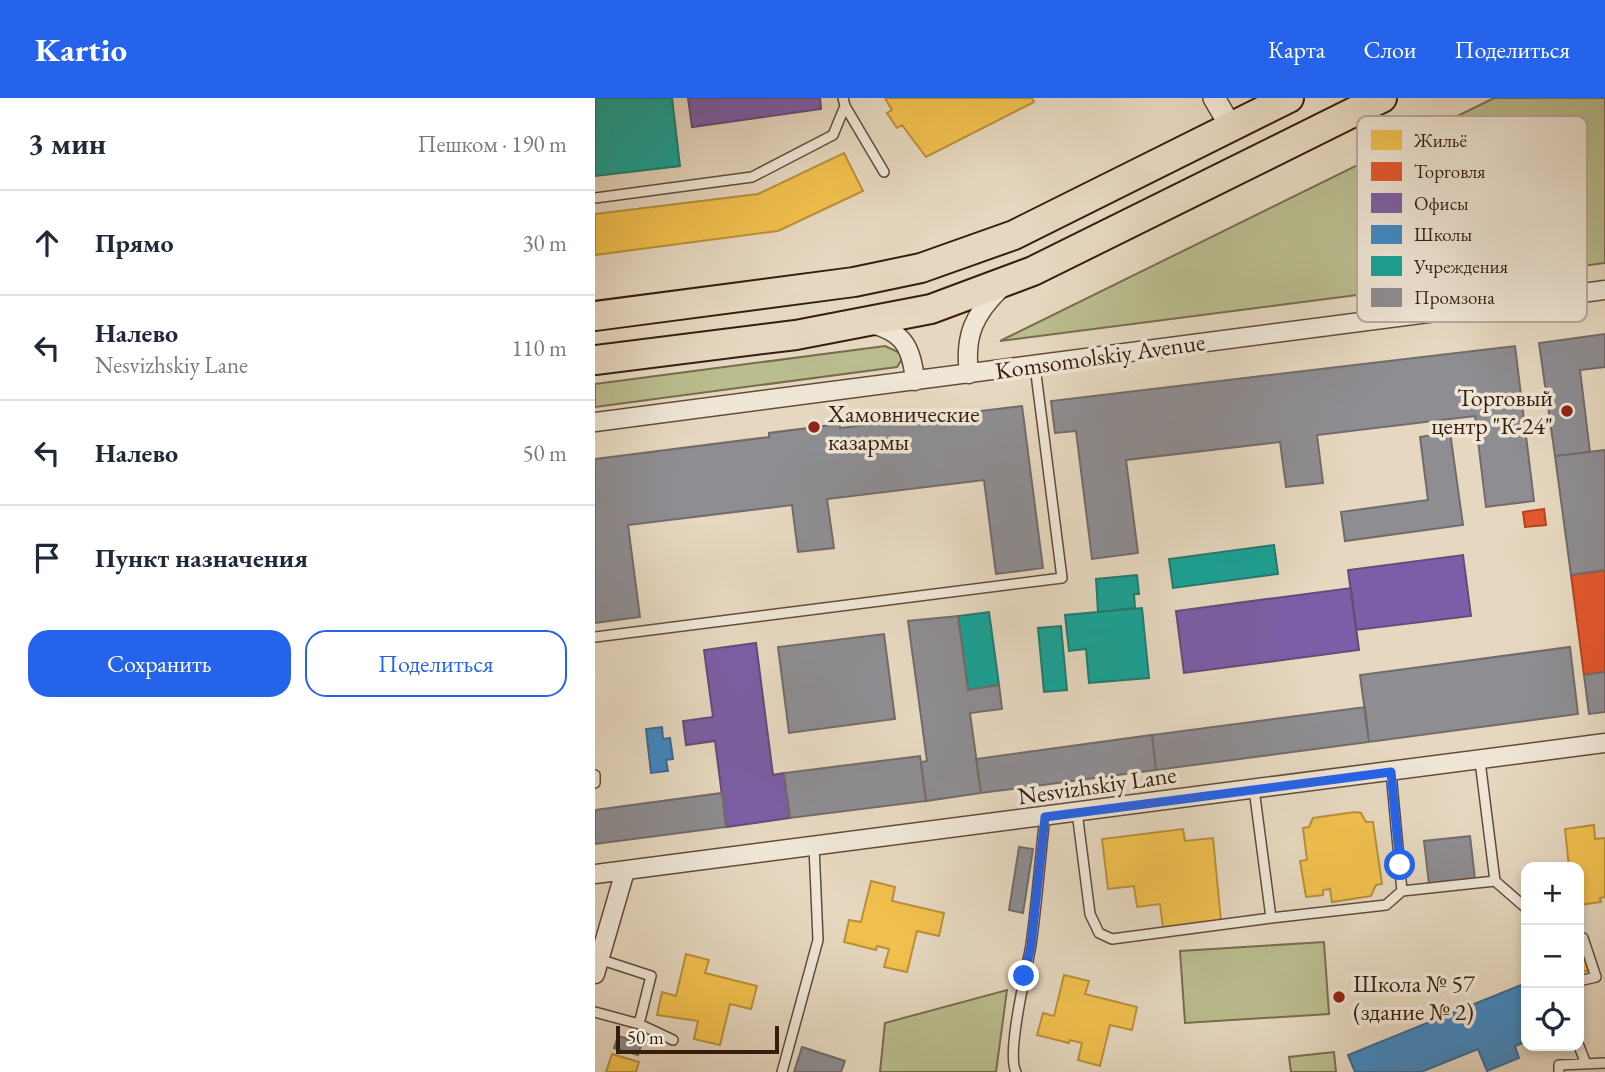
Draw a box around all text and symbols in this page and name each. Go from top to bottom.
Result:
text: Kartio [35,28,127,71]
text: Карта [1268,34,1325,65]
text: Слои [1363,34,1417,65]
text: Поделиться [1455,34,1570,65]
legend [1357,116,1587,322]
text: 3 мин [28,124,106,163]
text: Жильё [1413,128,1467,153]
text: Пешком · 190 m [418,129,567,159]
text: Торговля [1414,159,1486,184]
text: Офисы [1414,191,1469,216]
text: Школы [1414,222,1472,247]
icon: ahead [28,224,66,262]
text: Прямо [95,226,174,260]
text: 30 m [522,228,567,258]
text: Учреждения [1413,254,1509,279]
text: Промзона [1414,285,1495,310]
text: Налево [95,316,178,350]
street label: Komsomolskiy Avenue [993,326,1207,386]
icon: left [28,329,66,367]
text: 110 m [511,333,567,363]
text: Nesvizhskiy Lane [95,350,248,380]
place label: Торговый центр "К-24" [1431,382,1553,441]
place label: Хамовнические казармы [827,398,980,457]
marker: Торговый центр "К-24" [1559,403,1575,419]
marker: Хамовнические казармы [806,419,822,435]
icon: left [28,434,66,472]
text: Налево [95,436,178,470]
text: 50 m [522,438,567,468]
icon: arrive [28,539,66,577]
text: Пункт назначения [95,541,308,575]
button: Сохранить [28,630,291,697]
button: Поделиться [305,630,567,697]
street label: Nesvizhskiy Lane [1016,759,1178,811]
route start [1384,849,1415,880]
map controls [1521,862,1584,1051]
button: + [1521,862,1584,925]
button: − [1521,925,1584,988]
route end [1008,960,1039,991]
place label: Школа № 57 (здание № 2) [1353,968,1475,1027]
button: locate [1521,988,1584,1051]
marker: Школа № 57 (здание № 2) [1331,989,1347,1005]
scale bar [616,1023,779,1055]
text: 50 m [627,1025,664,1050]

